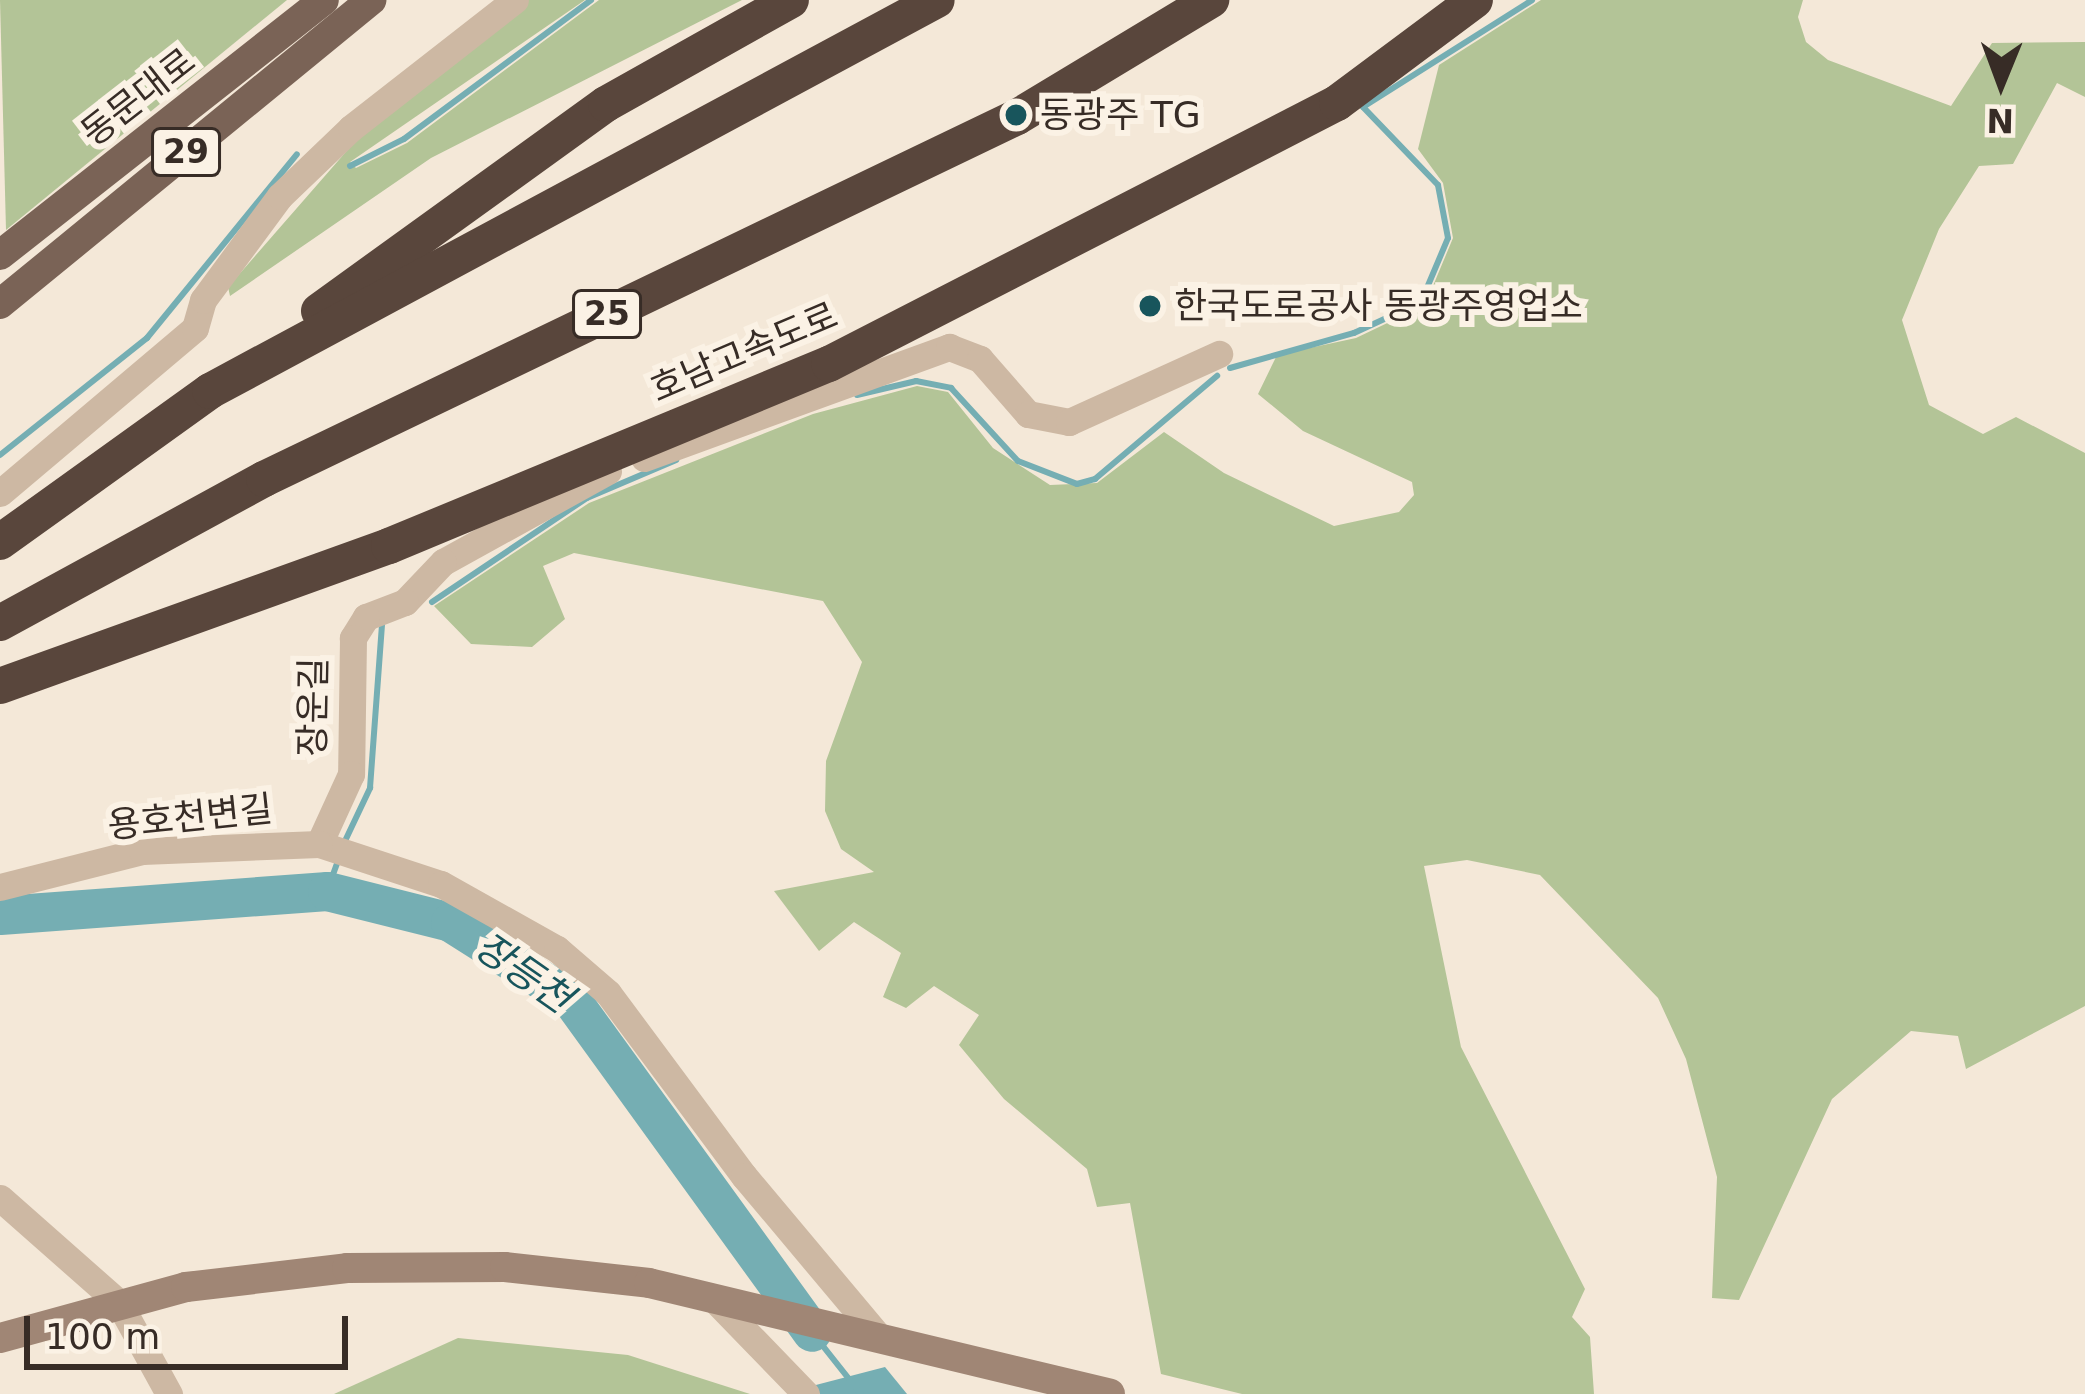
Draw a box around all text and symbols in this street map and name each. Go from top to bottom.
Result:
north arrow [1941,24,2061,144]
street label: 동문대로 [73,39,203,155]
place label: 동광주 TG [1040,93,1201,137]
text: N [1986,101,2015,140]
marker: 동광주 TG [1003,102,1029,128]
road number: 29 [150,125,222,179]
place label: 한국도로공사 동광주영업소 [1174,284,1583,328]
road number: 25 [571,287,643,341]
street label: 호남고속도로 [644,293,844,411]
marker: 한국도로공사 동광주영업소 [1137,293,1163,319]
street label: 장운길 [291,657,335,757]
street label: 용호천변길 [105,787,275,847]
water label: 장등천 [465,923,581,1023]
scale bar [30,1292,354,1366]
text: 100 m [45,1316,160,1357]

